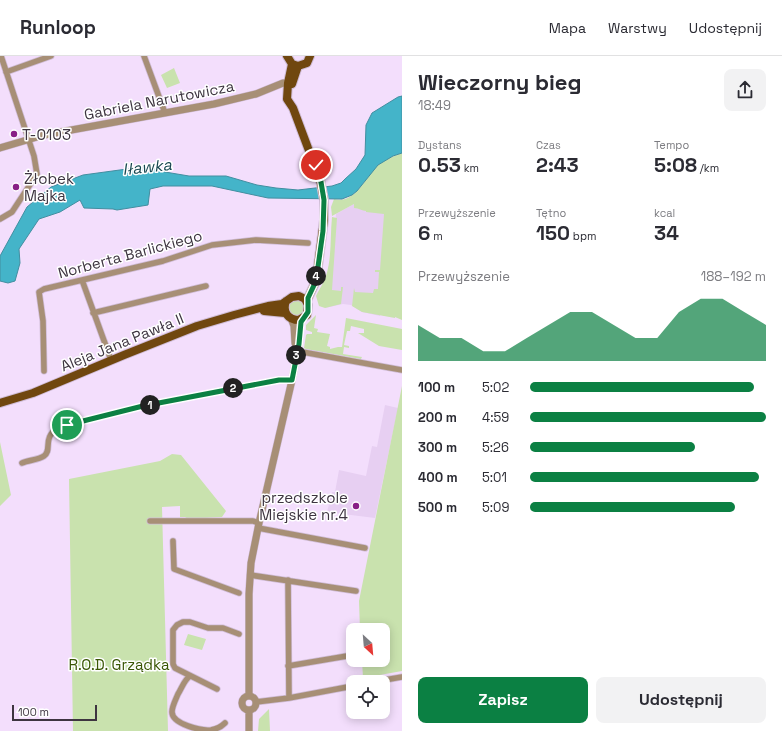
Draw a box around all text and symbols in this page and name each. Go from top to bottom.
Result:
text: Runloop [20,15,96,40]
text: Mapa [549,19,586,37]
text: Warstwy [608,19,667,37]
text: Udostępnij [689,19,762,37]
text: Wieczorny bieg [418,68,582,96]
button: share [724,69,766,111]
street label: Gabriela Narutowicza [82,76,236,124]
text: 18:49 [418,97,451,114]
place label: T-0103 [22,125,71,144]
marker: T-0103 [9,129,19,139]
text: Dystans [418,138,462,152]
text: Czas [536,138,561,152]
text: Tempo [654,138,689,152]
pin [299,148,333,182]
text: 0.53 [418,152,461,178]
text: 2:43 [536,152,579,178]
text: 5:08 [654,152,697,178]
water label: Iławka [121,154,173,180]
icon: check [305,154,327,176]
text: km [461,161,479,175]
text: /km [697,161,719,175]
place label: Żłobek Majka [24,169,74,205]
marker: Żłobek Majka [11,182,21,192]
text: Przewyższenie [418,206,496,220]
text: Tętno [536,206,566,220]
text: kcal [654,206,675,220]
text: 6 [418,220,430,246]
text: 150 [536,220,570,246]
text: 34 [654,220,679,246]
street label: Norberta Barlickiego [56,226,204,282]
text: m [430,229,443,243]
text: bpm [570,229,596,243]
pin: 4 [306,266,326,286]
text: Przewyższenie [418,268,510,285]
text: 188–192 m [701,268,766,285]
text: 4 [313,269,320,283]
street label: Aleja Jana Pawła II [58,309,186,375]
pin: 3 [286,345,306,365]
text: 3 [293,348,299,362]
pin: 2 [223,378,243,398]
text: 100 m [418,379,455,396]
text: 5:02 [482,379,509,396]
text: 2 [230,381,236,395]
pin: 1 [140,395,160,415]
text: 1 [148,398,152,412]
pin [50,408,84,442]
text: 200 m [418,409,457,426]
text: 4:59 [482,409,509,426]
icon: arrive [56,414,78,436]
text: 300 m [418,439,457,456]
text: 5:26 [482,439,509,456]
text: 400 m [418,469,458,486]
text: 5:01 [482,469,507,486]
place label: przedszkole Miejskie nr.4 [259,488,348,524]
text: 500 m [418,499,457,516]
text: 5:09 [482,499,509,516]
marker: przedszkole Miejskie nr.4 [351,501,361,511]
north arrow [346,623,390,667]
map controls [346,623,390,719]
park label: R.O.D. Grządka [68,655,170,674]
button: locate [346,675,390,719]
button: Zapisz [418,677,588,723]
button: Udostępnij [596,677,766,723]
scale bar [12,703,97,722]
text: 100 m [18,705,49,719]

